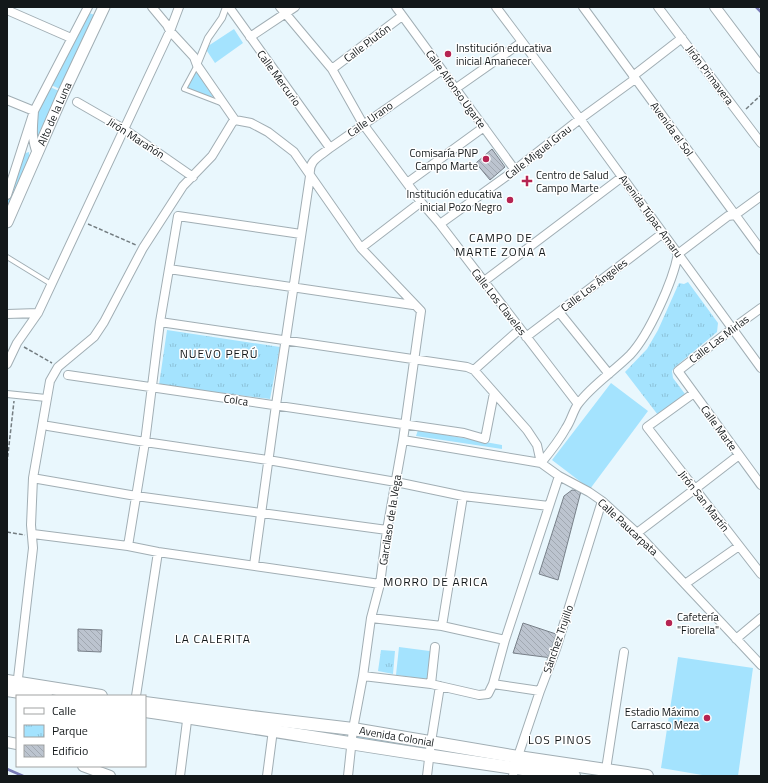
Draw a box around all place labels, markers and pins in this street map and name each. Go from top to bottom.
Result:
place label: Institución educativa inicial Amanecer [456,40,552,69]
marker: Institución educativa inicial Amanecer [443,49,453,59]
place label: Comisaría PNP Campo Marte [409,145,478,174]
marker: Comisaría PNP Campo Marte [481,154,491,164]
place label: Centro de Salud Campo Marte [536,167,609,196]
marker: Centro de Salud Campo Marte [521,175,533,187]
place label: Institución educativa inicial Pozo Negro [406,186,502,215]
marker: Institución educativa inicial Pozo Negro [505,195,515,205]
place label: Cafetería "Fiorella" [677,609,719,638]
marker: Cafetería "Fiorella" [664,618,674,628]
place label: Estadio Máximo Carrasco Meza [625,704,699,733]
marker: Estadio Máximo Carrasco Meza [702,713,712,723]

